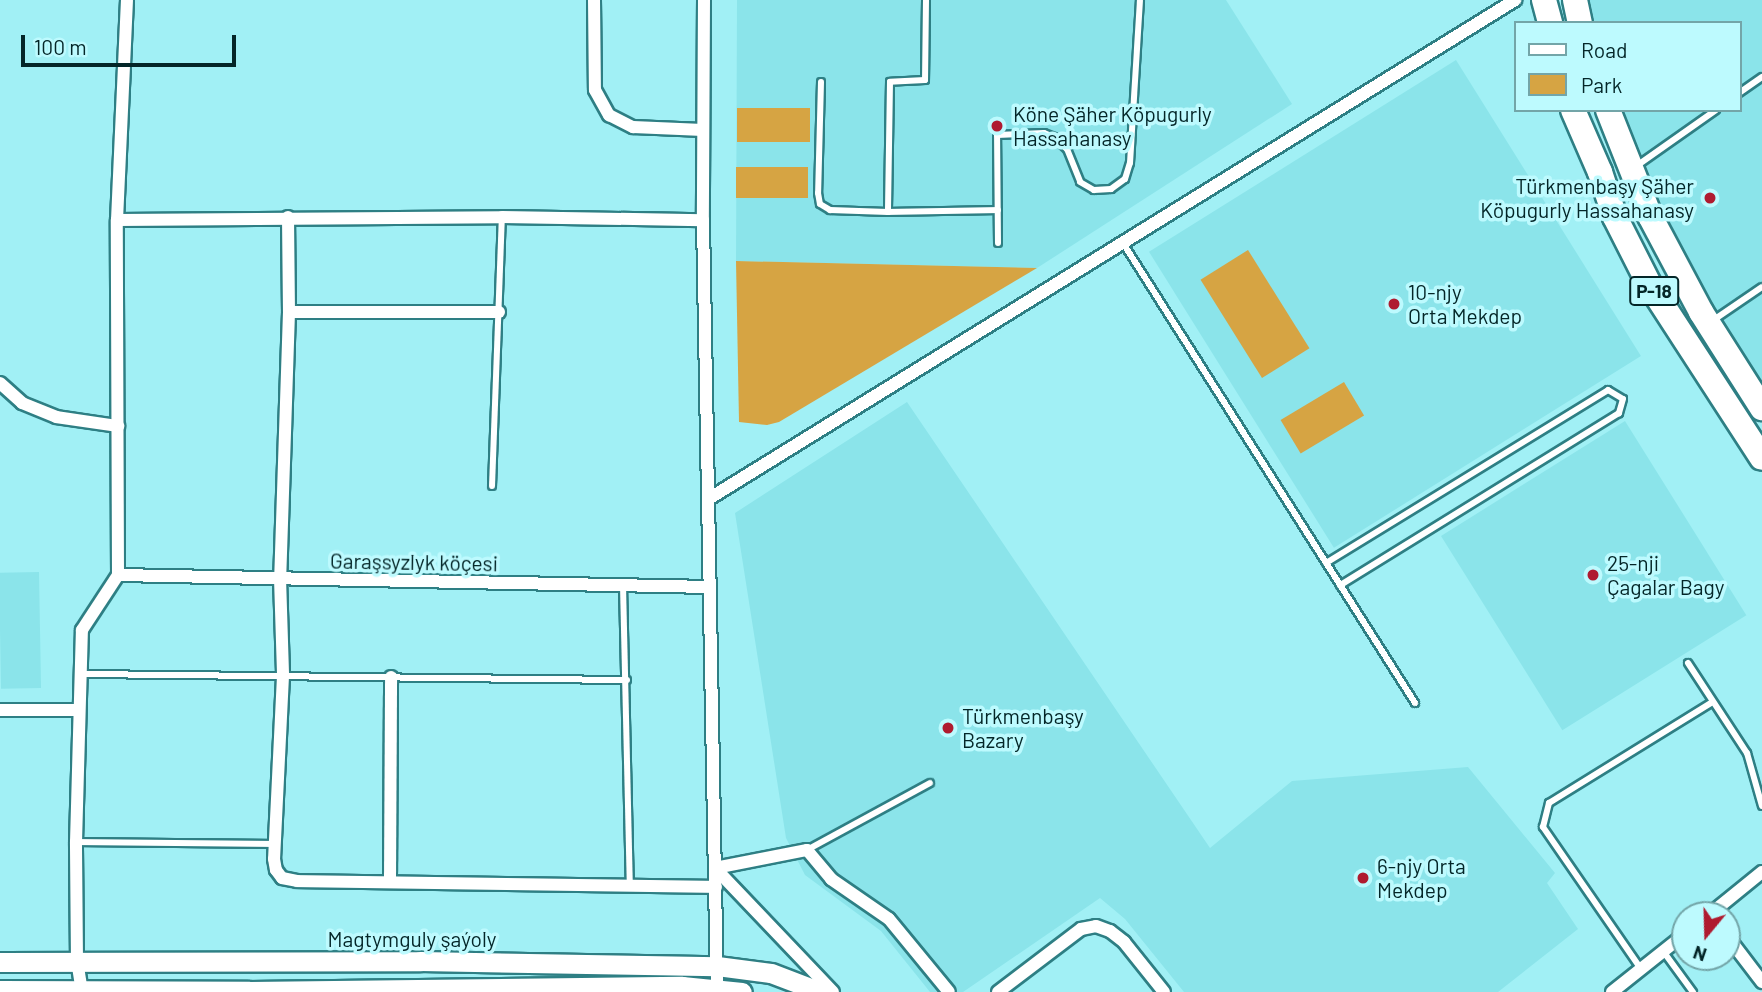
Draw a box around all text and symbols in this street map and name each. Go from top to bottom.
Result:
scale bar [24,21,240,65]
legend [1514,21,1741,112]
text: 100 m [34,34,87,59]
text: Road [1581,37,1627,62]
text: Park [1581,72,1622,97]
place label: Köne Şäher Köpugurly Hassahanasy [1013,101,1212,151]
marker: Köne Şäher Köpugurly Hassahanasy [987,116,1007,136]
place label: Türkmenbaşy Şäher Köpugurly Hassahanasy [1480,173,1694,223]
marker: Türkmenbaşy Şäher Köpugurly Hassahanasy [1700,188,1720,208]
road number: P-18 [1628,276,1680,306]
place label: 10-njy Orta Mekdep [1408,279,1522,329]
marker: 10-njy Orta Mekdep [1386,296,1402,312]
street label: Garaşsyzlyk köçesi [330,548,498,576]
place label: 25-nji Çagalar Bagy [1607,550,1724,600]
marker: 25-nji Çagalar Bagy [1585,567,1601,583]
place label: Türkmenbaşy Bazary [962,703,1084,753]
marker: Türkmenbaşy Bazary [940,720,956,736]
place label: 6-njy Orta Mekdep [1377,853,1466,903]
marker: 6-njy Orta Mekdep [1355,870,1371,886]
north arrow [1671,901,1741,971]
street label: Magtymguly şaýoly [328,926,496,952]
text: N [1690,942,1709,967]

